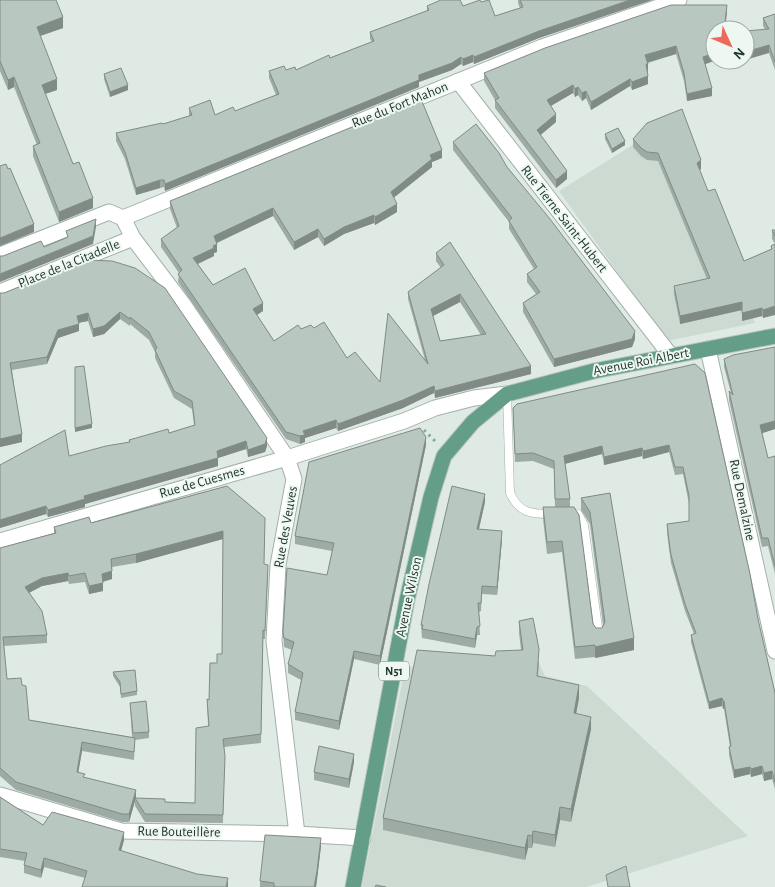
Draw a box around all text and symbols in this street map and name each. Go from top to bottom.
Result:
north arrow [705,20,755,70]
text: N [730,45,747,62]
street label: Rue du Fort Mahon [350,79,450,131]
street label: Rue Tierne Saint-Hubert [518,163,610,275]
street label: Place de la Citadelle [16,237,122,291]
street label: Avenue Roi Albert [592,346,691,378]
street label: Rue Demalzine [727,458,757,542]
street label: Rue de Cuesmes [158,463,246,501]
street label: Rue des Veuves [272,485,300,569]
street label: Avenue Wilson [394,556,424,638]
road number: N51 [379,661,409,680]
street label: Rue Bouteillère [137,824,221,840]

